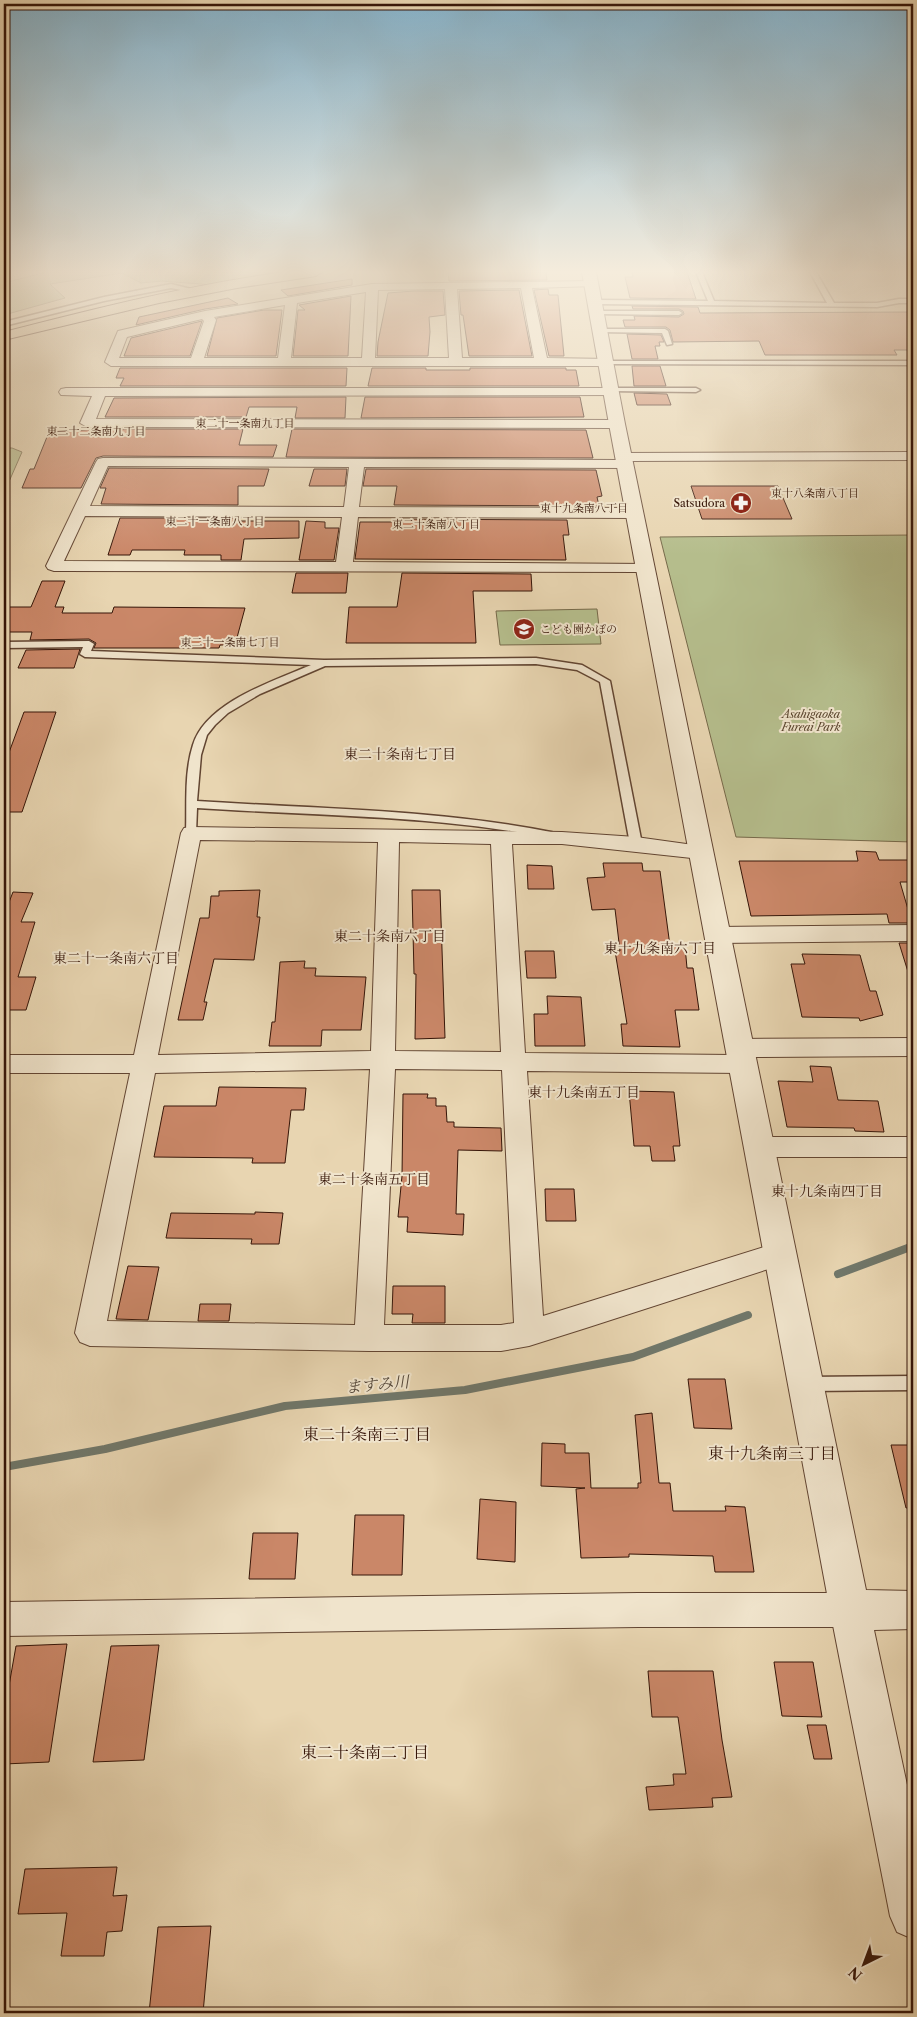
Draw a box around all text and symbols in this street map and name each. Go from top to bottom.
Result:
district label: 東二十一条南九丁目 [196,416,295,430]
district label: 東二十二条南九丁目 [47,424,146,438]
district label: 東十八条南八丁目 [771,486,859,500]
pharmacy icon: Satsudora [729,491,753,515]
place label: Satsudora [673,496,725,510]
district label: 東十九条南八丁目 [540,501,628,515]
district label: 東二十一条南八丁目 [166,514,265,528]
district label: 東二十条南八丁目 [392,517,480,531]
school or university icon: こども園かぽの [512,617,536,641]
place label: こども園かぽの [540,622,617,636]
district label: 東二十一条南七丁目 [181,635,280,649]
park label: Asahigaoka Fureai Park [780,707,841,734]
district label: 東二十条南七丁目 [344,745,456,763]
district label: 東二十条南六丁目 [334,927,446,945]
district label: 東十九条南六丁目 [604,939,716,957]
district label: 東二十一条南六丁目 [53,949,179,967]
district label: 東十九条南五丁目 [528,1083,640,1101]
district label: 東二十条南五丁目 [318,1170,430,1188]
district label: 東十九条南四丁目 [771,1182,883,1200]
water label: ますみ川 [344,1371,412,1397]
district label: 東二十条南三丁目 [303,1424,431,1444]
district label: 東十九条南三丁目 [708,1443,836,1463]
district label: 東二十条南二丁目 [301,1742,429,1762]
north arrow [840,1940,890,1990]
text: N [845,1963,866,1984]

